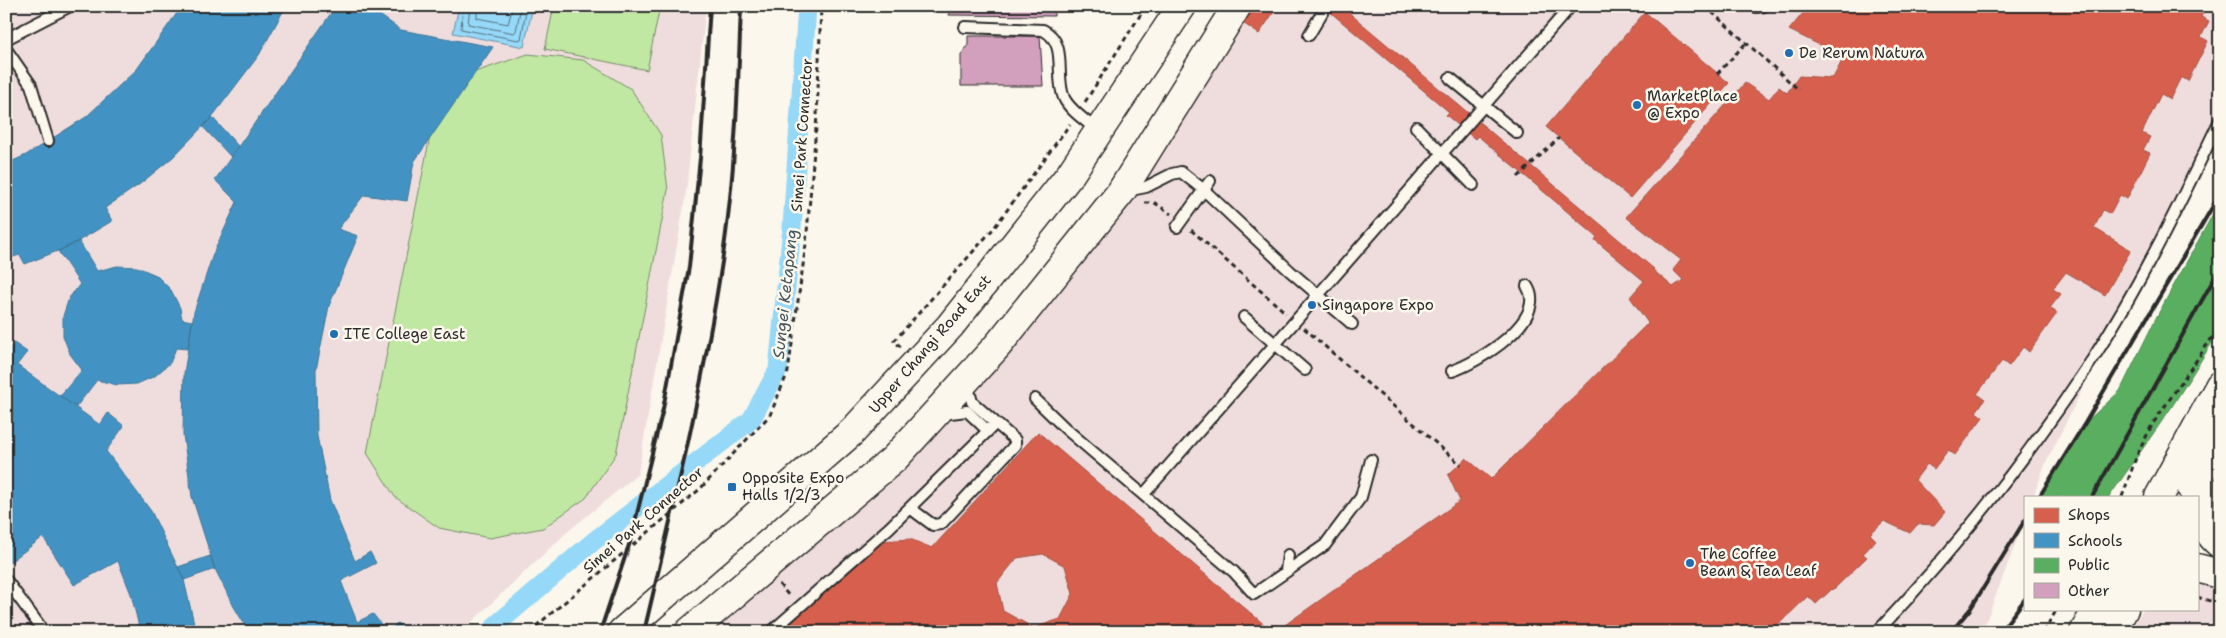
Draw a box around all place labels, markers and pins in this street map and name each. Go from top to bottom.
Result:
place label: De Rerum Natura [1799,43,1925,63]
marker: De Rerum Natura [1783,47,1795,59]
place label: MarketPlace @ Expo [1647,86,1738,123]
marker: MarketPlace @ Expo [1631,99,1643,111]
place label: Singapore Expo [1322,295,1434,315]
marker: Singapore Expo [1306,299,1318,311]
place label: ITE College East [344,324,465,344]
marker: ITE College East [328,328,340,340]
place label: Opposite Expo Halls 1/2/3 [742,468,844,505]
marker: Opposite Expo Halls 1/2/3 [726,481,738,493]
place label: The Coffee Bean & Tea Leaf [1700,544,1817,581]
marker: The Coffee Bean & Tea Leaf [1684,557,1696,569]

